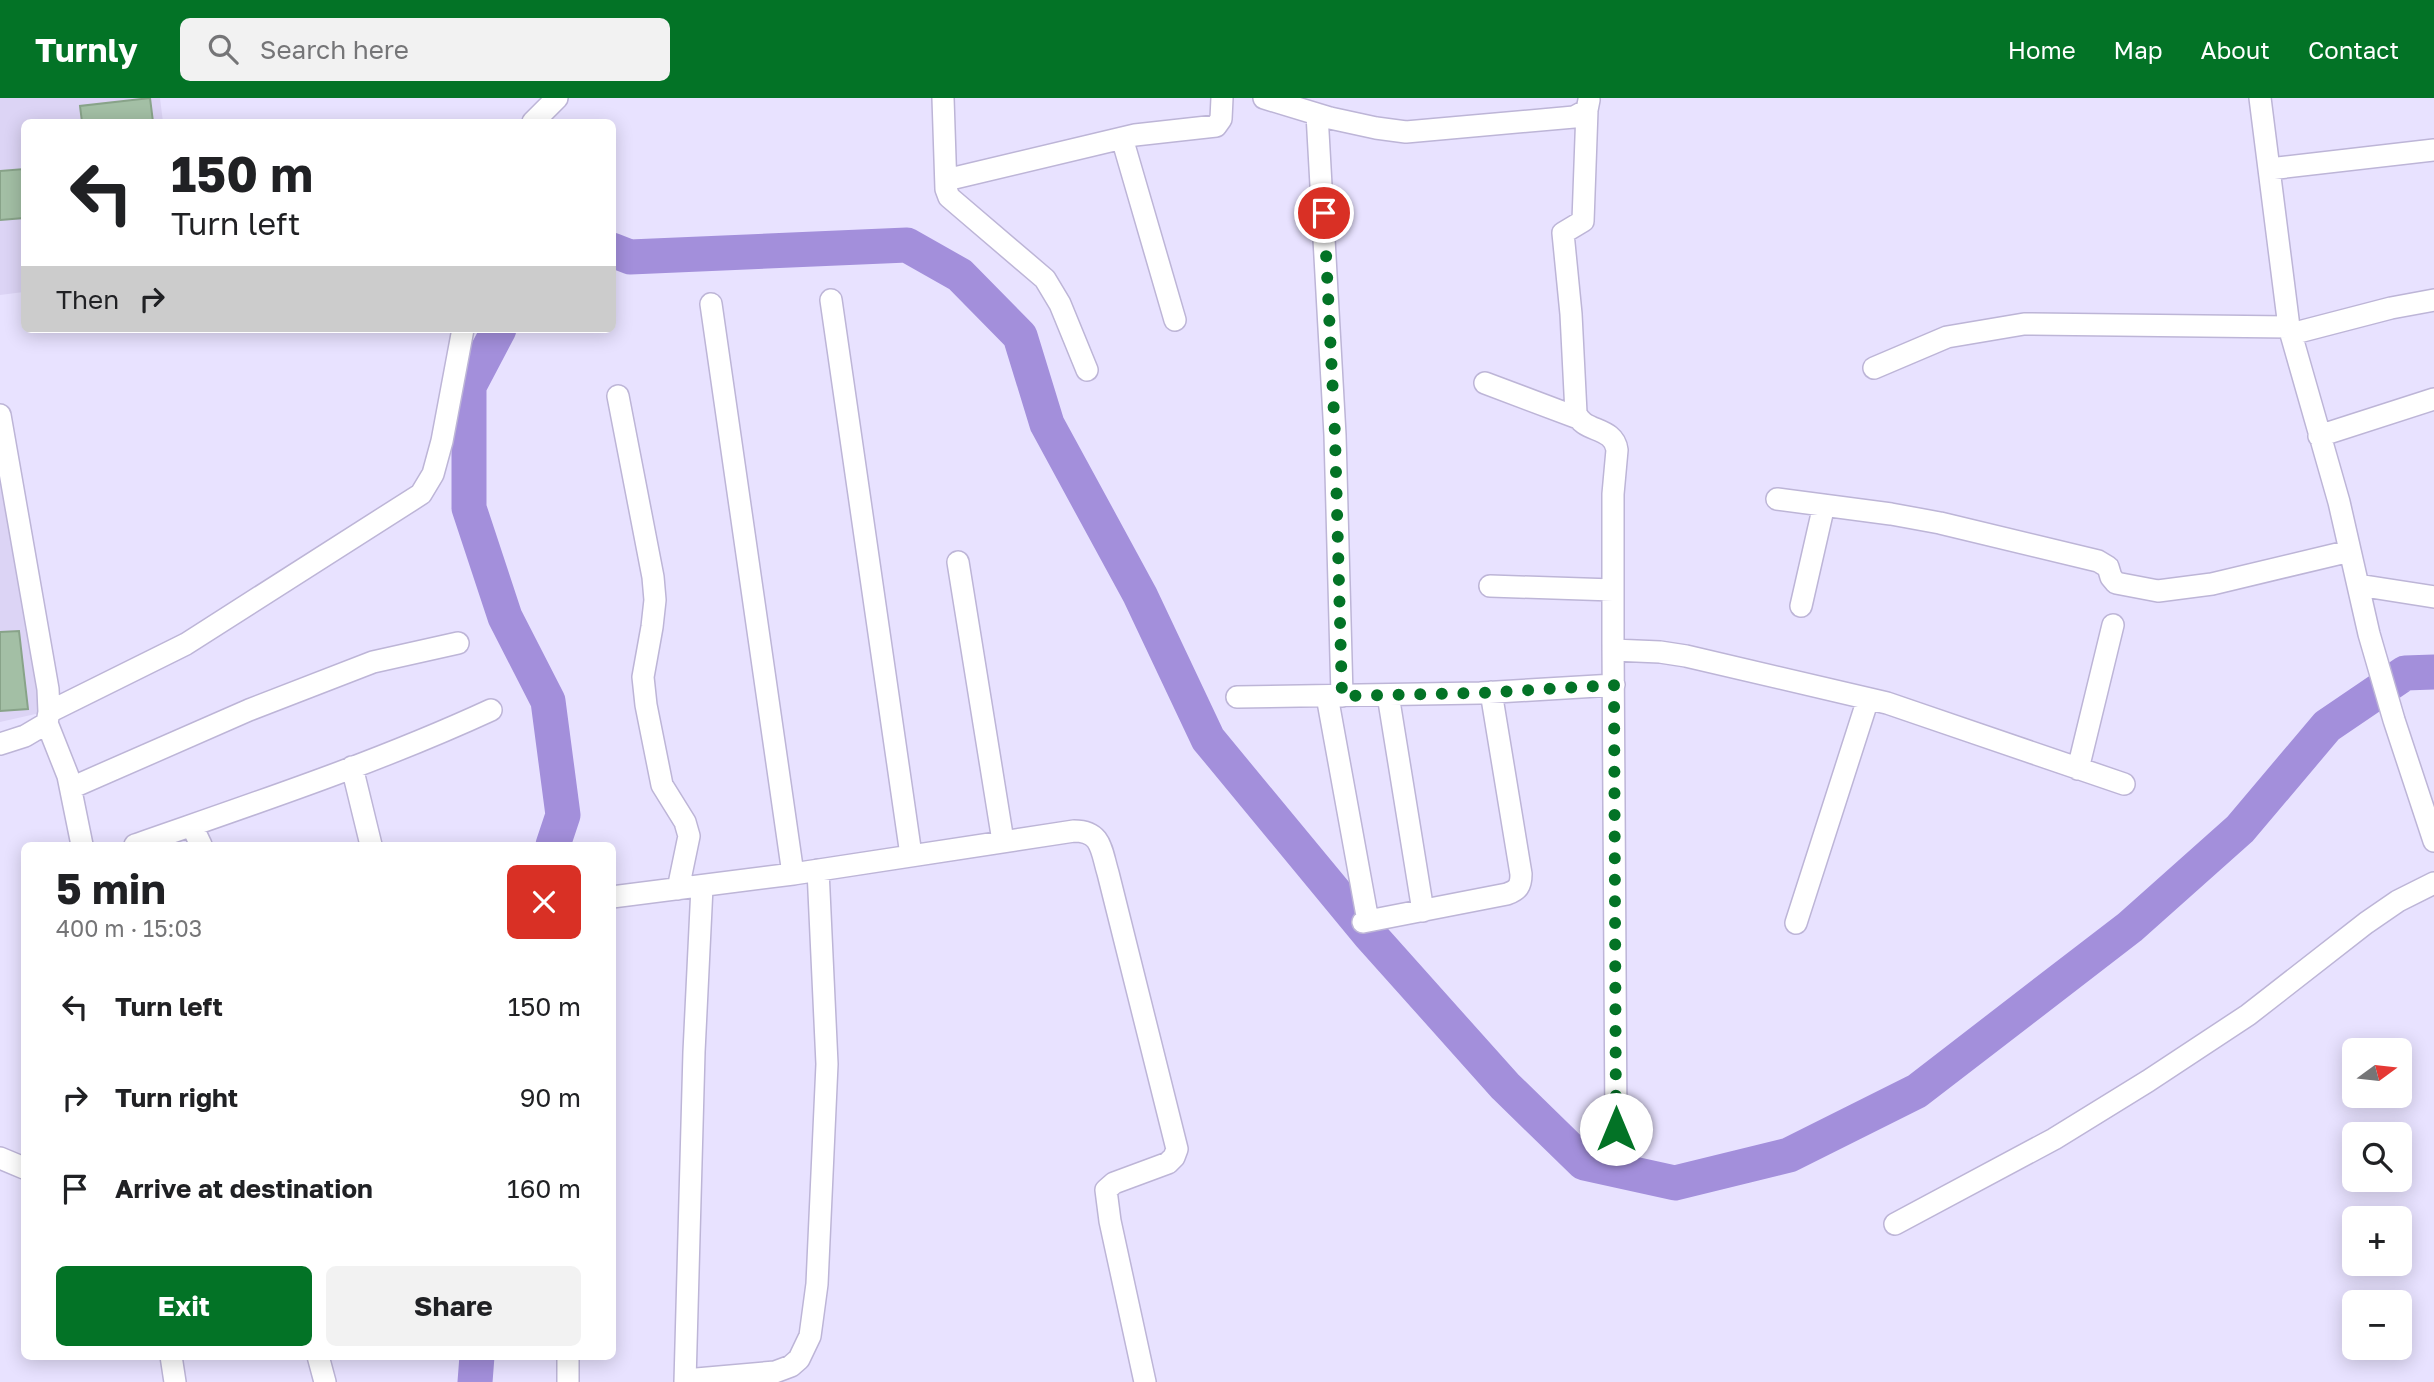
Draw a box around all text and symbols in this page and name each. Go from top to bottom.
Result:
search box [180,18,670,81]
text: Turnly [35,30,138,69]
icon: search [204,30,242,68]
text: Search here [260,34,409,65]
text: Home [2008,35,2076,64]
text: Map [2114,35,2163,64]
text: About [2201,35,2270,64]
text: Contact [2308,35,2399,64]
text: 150 m [171,144,313,203]
icon: left [56,147,147,238]
pin [1294,183,1354,243]
icon: arrive [1305,194,1343,232]
text: Turn left [171,204,300,242]
icon: right [133,280,171,318]
text: Then [56,284,119,315]
text: 5 min [56,863,166,913]
button: close [507,865,581,939]
text: 400 m · 15:03 [56,914,202,942]
icon: left [56,988,94,1026]
text: Turn left [115,991,223,1022]
text: 150 m [508,991,581,1022]
north arrow [2342,1038,2412,1108]
map controls [2342,1038,2412,1360]
icon: right [56,1079,94,1117]
text: Turn right [115,1082,238,1113]
text: 90 m [520,1082,581,1113]
position arrow [1579,1092,1653,1166]
button: search [2342,1122,2412,1192]
icon: arrive [56,1170,94,1208]
text: Arrive at destination [115,1173,373,1204]
text: 160 m [507,1173,581,1204]
button: + [2342,1206,2412,1276]
button: Exit [56,1266,312,1346]
button: Share [326,1266,581,1346]
button: − [2342,1290,2412,1360]

